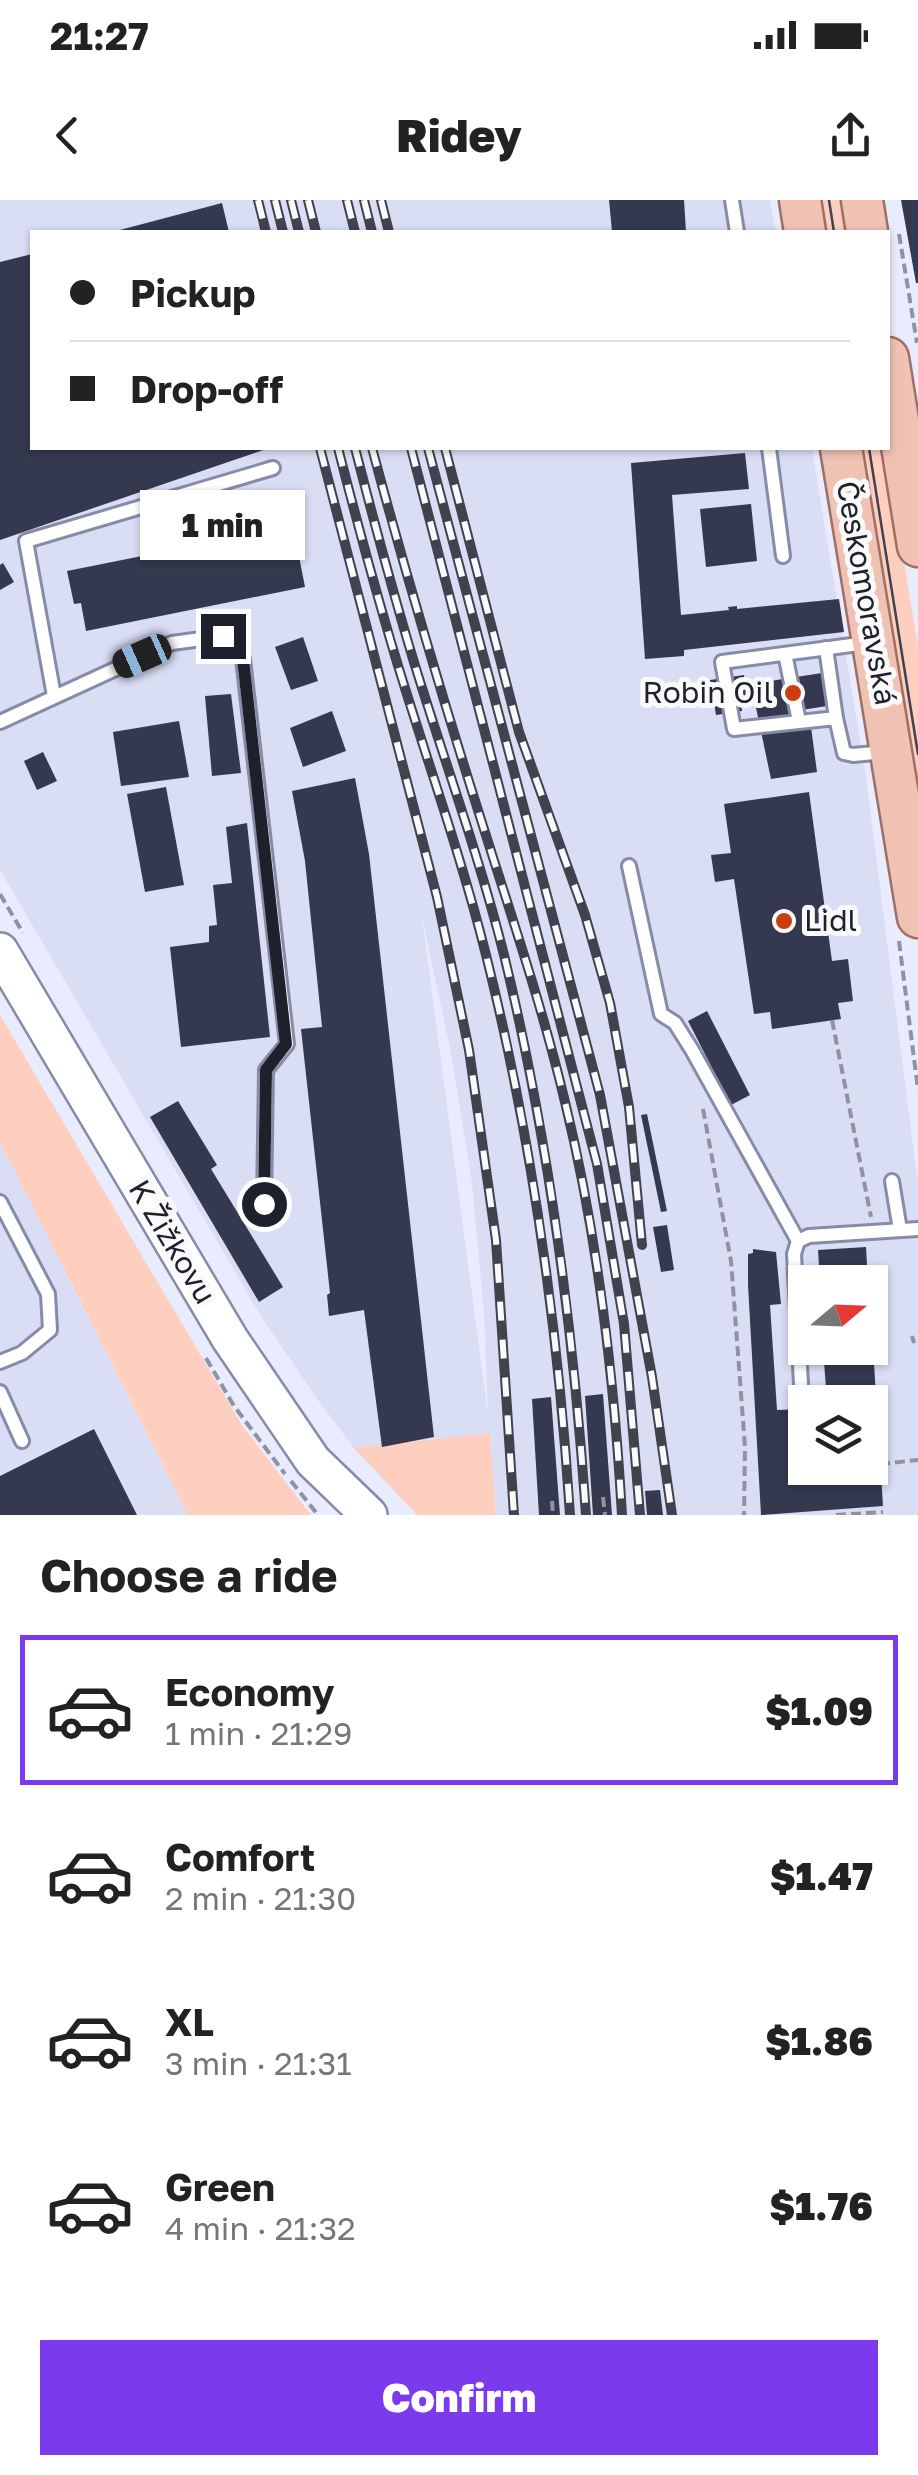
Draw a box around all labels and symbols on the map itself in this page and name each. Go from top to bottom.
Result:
street label: Českomoravská [830,478,904,708]
callout: 1 min [140,491,306,561]
route end [201,614,246,659]
car [108,630,176,682]
place label: Robin Oil [643,674,773,710]
marker: Robin Oil [782,682,804,704]
place label: Lidl [804,902,857,938]
marker: Lidl [773,910,795,932]
street label: K Žižkovu [122,1173,224,1310]
route start [242,1182,287,1227]
north arrow [788,1265,888,1365]

